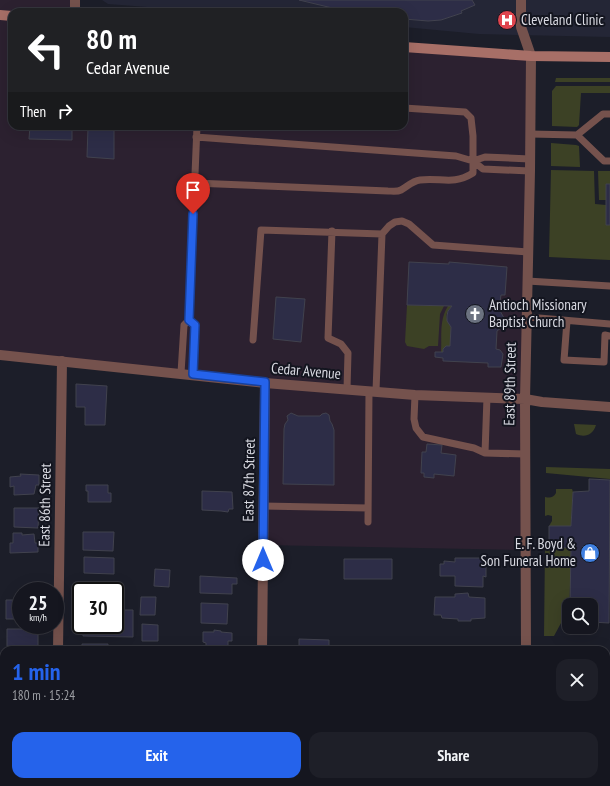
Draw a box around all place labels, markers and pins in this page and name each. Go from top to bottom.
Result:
hospital icon: Cleveland Clinic [496,9,518,31]
place label: Cleveland Clinic [521,10,605,29]
pin [176,173,210,214]
place label: Antioch Missionary Baptist Church [489,295,587,331]
church icon: Antioch Missionary Baptist Church [464,303,486,325]
place label: E. F. Boyd & Son Funeral Home [481,534,576,570]
shop icon: E. F. Boyd & Son Funeral Home [579,542,601,564]

